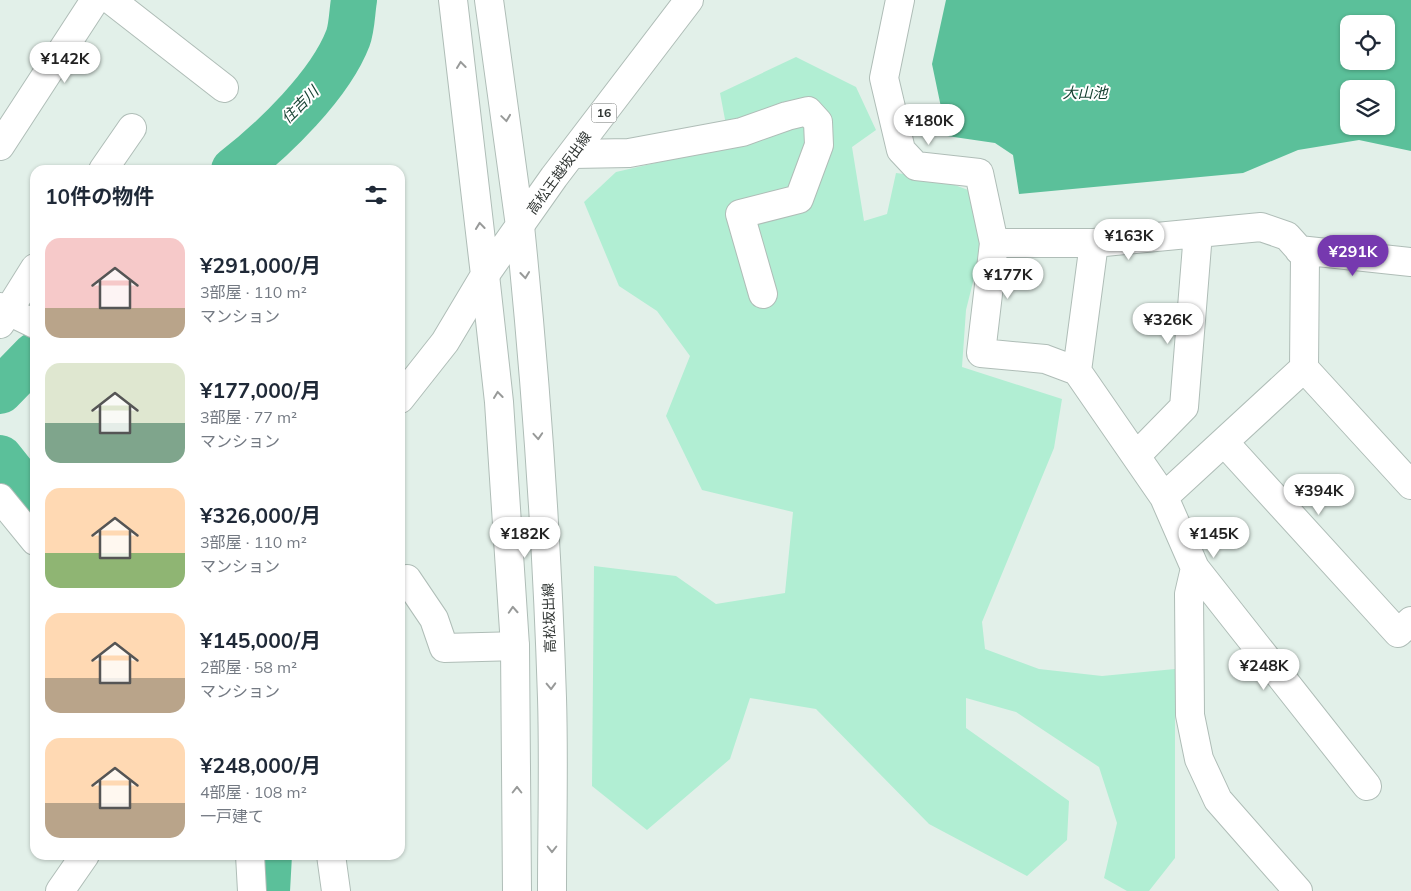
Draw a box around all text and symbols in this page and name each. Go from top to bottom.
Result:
map controls [1340,15,1395,135]
button: locate [1340,15,1395,70]
pin: ¥142K [30,42,100,84]
text: ¥142K [40,48,90,68]
one-way arrow [456,61,467,69]
button: layers [1340,80,1395,135]
water label: 住吉川 [277,81,324,127]
water label: 大山池 [1062,83,1109,102]
road number: 16 [592,104,616,122]
pin: ¥180K [894,104,964,146]
text: ¥180K [904,110,954,130]
one-way arrow [500,114,511,122]
street label: 高松王越坂出線 [523,128,595,218]
icon: filters [362,181,390,209]
text: 10件の物件 [45,183,154,209]
pin: ¥163K [1094,218,1164,261]
one-way arrow [475,222,486,230]
text: ¥163K [1104,225,1154,245]
pin: ¥291K [1318,234,1388,277]
text: ¥291K [1328,241,1378,261]
text: ¥291,000/月 [200,252,321,278]
icon: home [85,258,145,318]
pin: ¥177K [973,258,1043,300]
text: ¥177K [983,264,1033,284]
one-way arrow [519,271,530,279]
text: 3部屋 · 110 m² [200,282,307,302]
pin: ¥326K [1133,302,1203,345]
text: マンション [200,306,280,326]
text: ¥326K [1143,309,1193,329]
text: ¥177,000/月 [200,377,321,403]
icon: home [85,383,145,443]
one-way arrow [493,391,504,399]
text: 3部屋 · 77 m² [200,407,297,427]
text: マンション [200,431,280,451]
one-way arrow [533,433,544,441]
pin: ¥394K [1284,474,1354,516]
text: ¥394K [1294,480,1344,500]
text: ¥326,000/月 [200,502,321,528]
icon: home [85,508,145,568]
pin: ¥182K [490,516,560,559]
pin: ¥145K [1179,516,1249,559]
text: ¥182K [500,523,550,543]
text: ¥145K [1189,523,1239,543]
text: 3部屋 · 110 m² [200,532,307,552]
text: マンション [200,556,280,576]
street label: 高松坂出線 [539,583,559,653]
one-way arrow [507,606,518,614]
text: ¥145,000/月 [200,627,321,653]
icon: home [85,633,145,693]
pin: ¥248K [1229,648,1299,691]
text: ¥248K [1239,655,1289,675]
text: 2部屋 · 58 m² [200,657,297,677]
text: マンション [200,681,280,701]
one-way arrow [546,682,557,690]
text: ¥248,000/月 [200,752,321,778]
icon: home [85,758,145,818]
text: 4部屋 · 108 m² [200,782,307,802]
one-way arrow [512,786,522,794]
text: 一戸建て [200,806,264,826]
one-way arrow [547,845,557,853]

